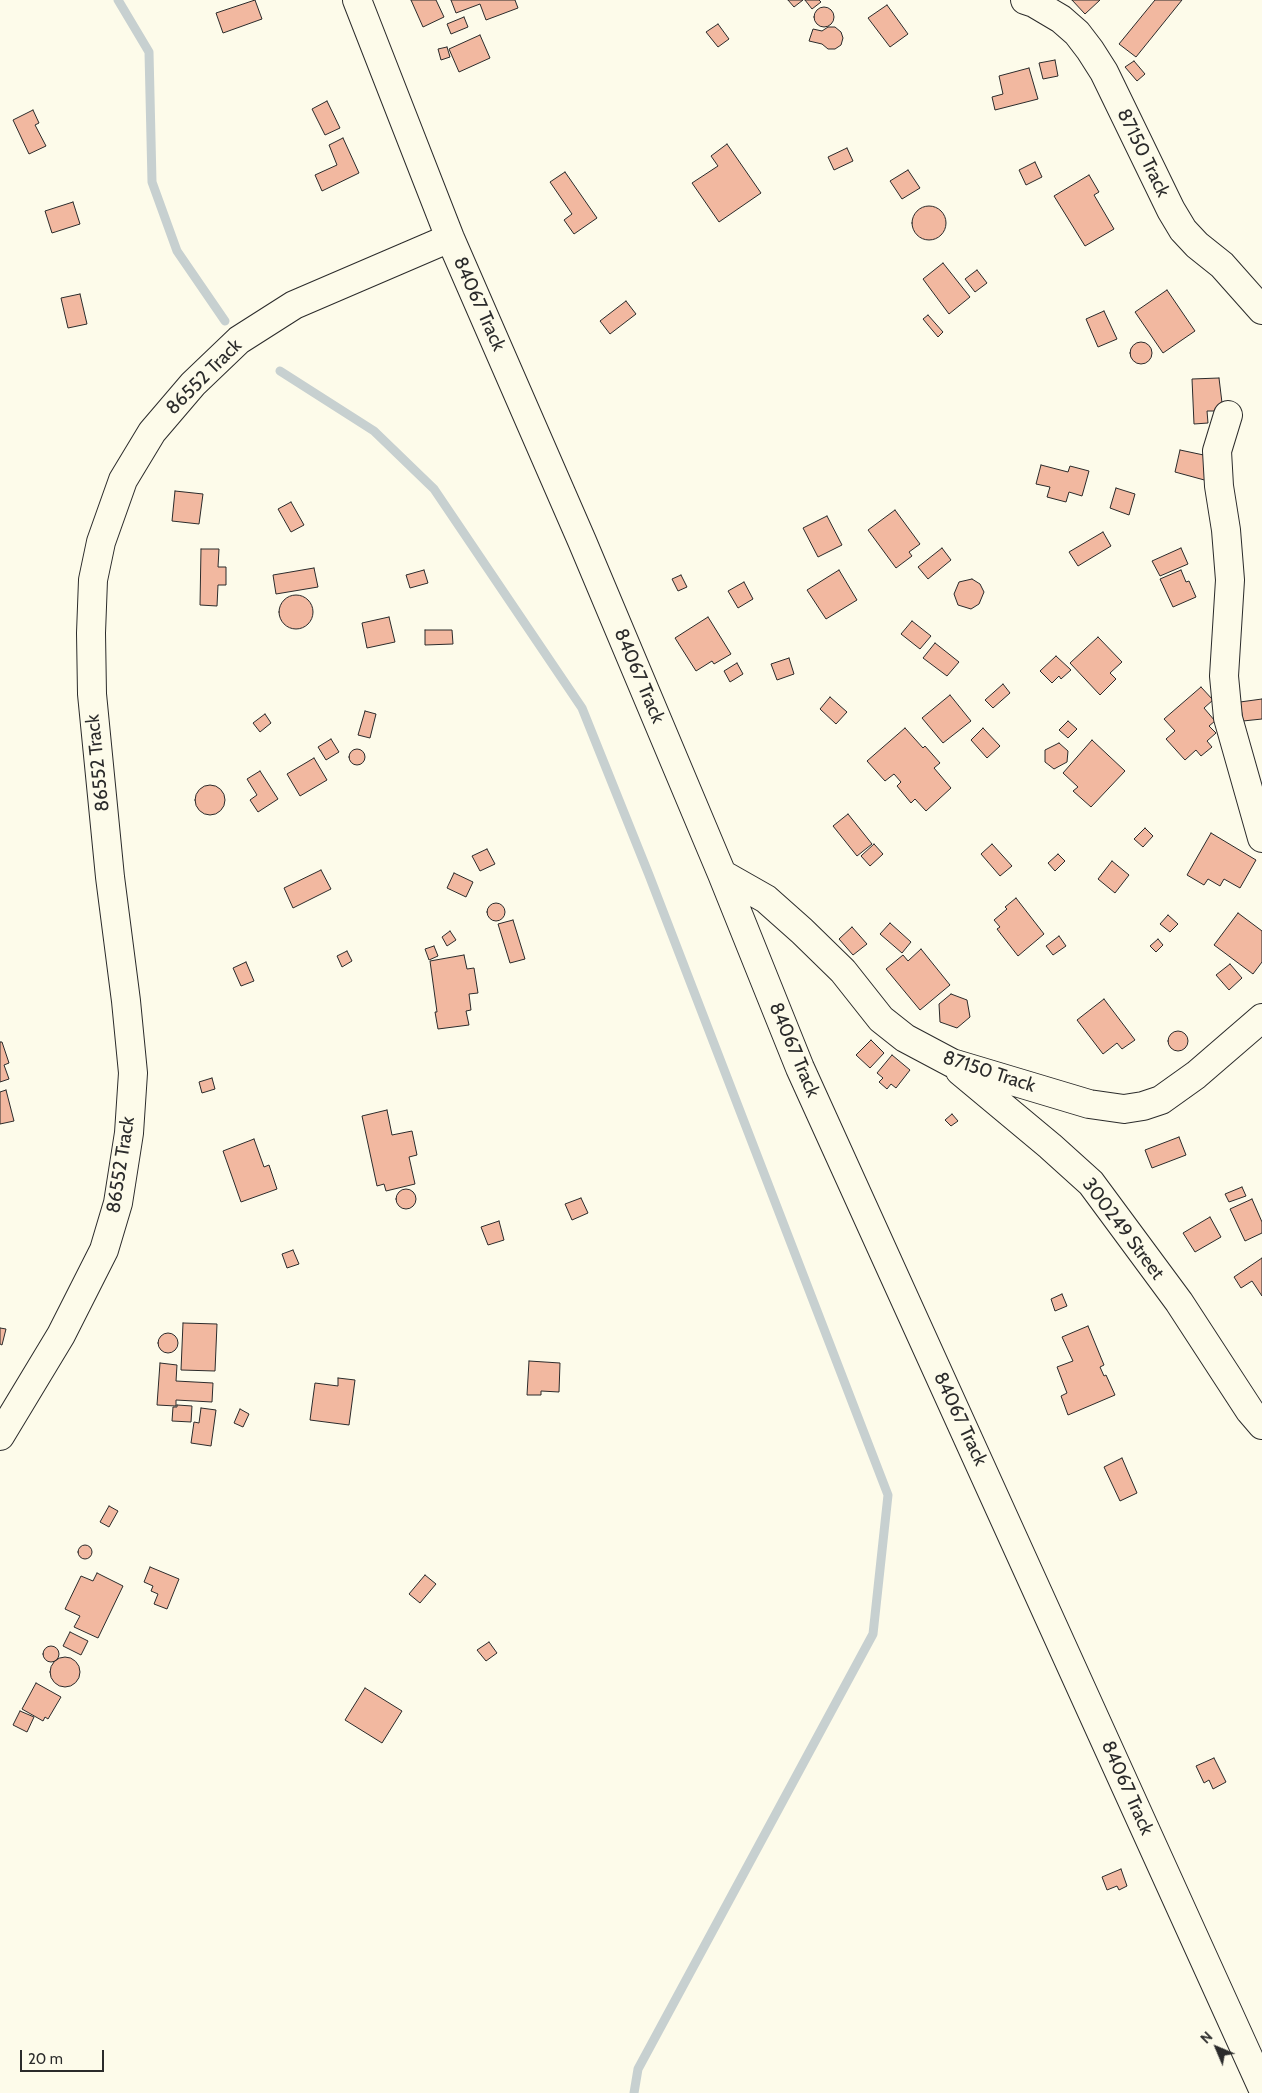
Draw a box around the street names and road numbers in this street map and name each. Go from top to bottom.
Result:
street label: 87150 Track [1112,105,1174,201]
street label: 84067 Track [448,253,510,355]
street label: 86552 Track [161,334,247,420]
street label: 84067 Track [609,625,669,727]
street label: 86552 Track [82,713,114,813]
street label: 84067 Track [764,999,824,1101]
street label: 87150 Track [940,1046,1038,1098]
street label: 86552 Track [102,1115,140,1215]
street label: 300249 Street [1077,1174,1169,1284]
street label: 84067 Track [928,1368,992,1470]
street label: 84067 Track [1096,1737,1158,1839]

